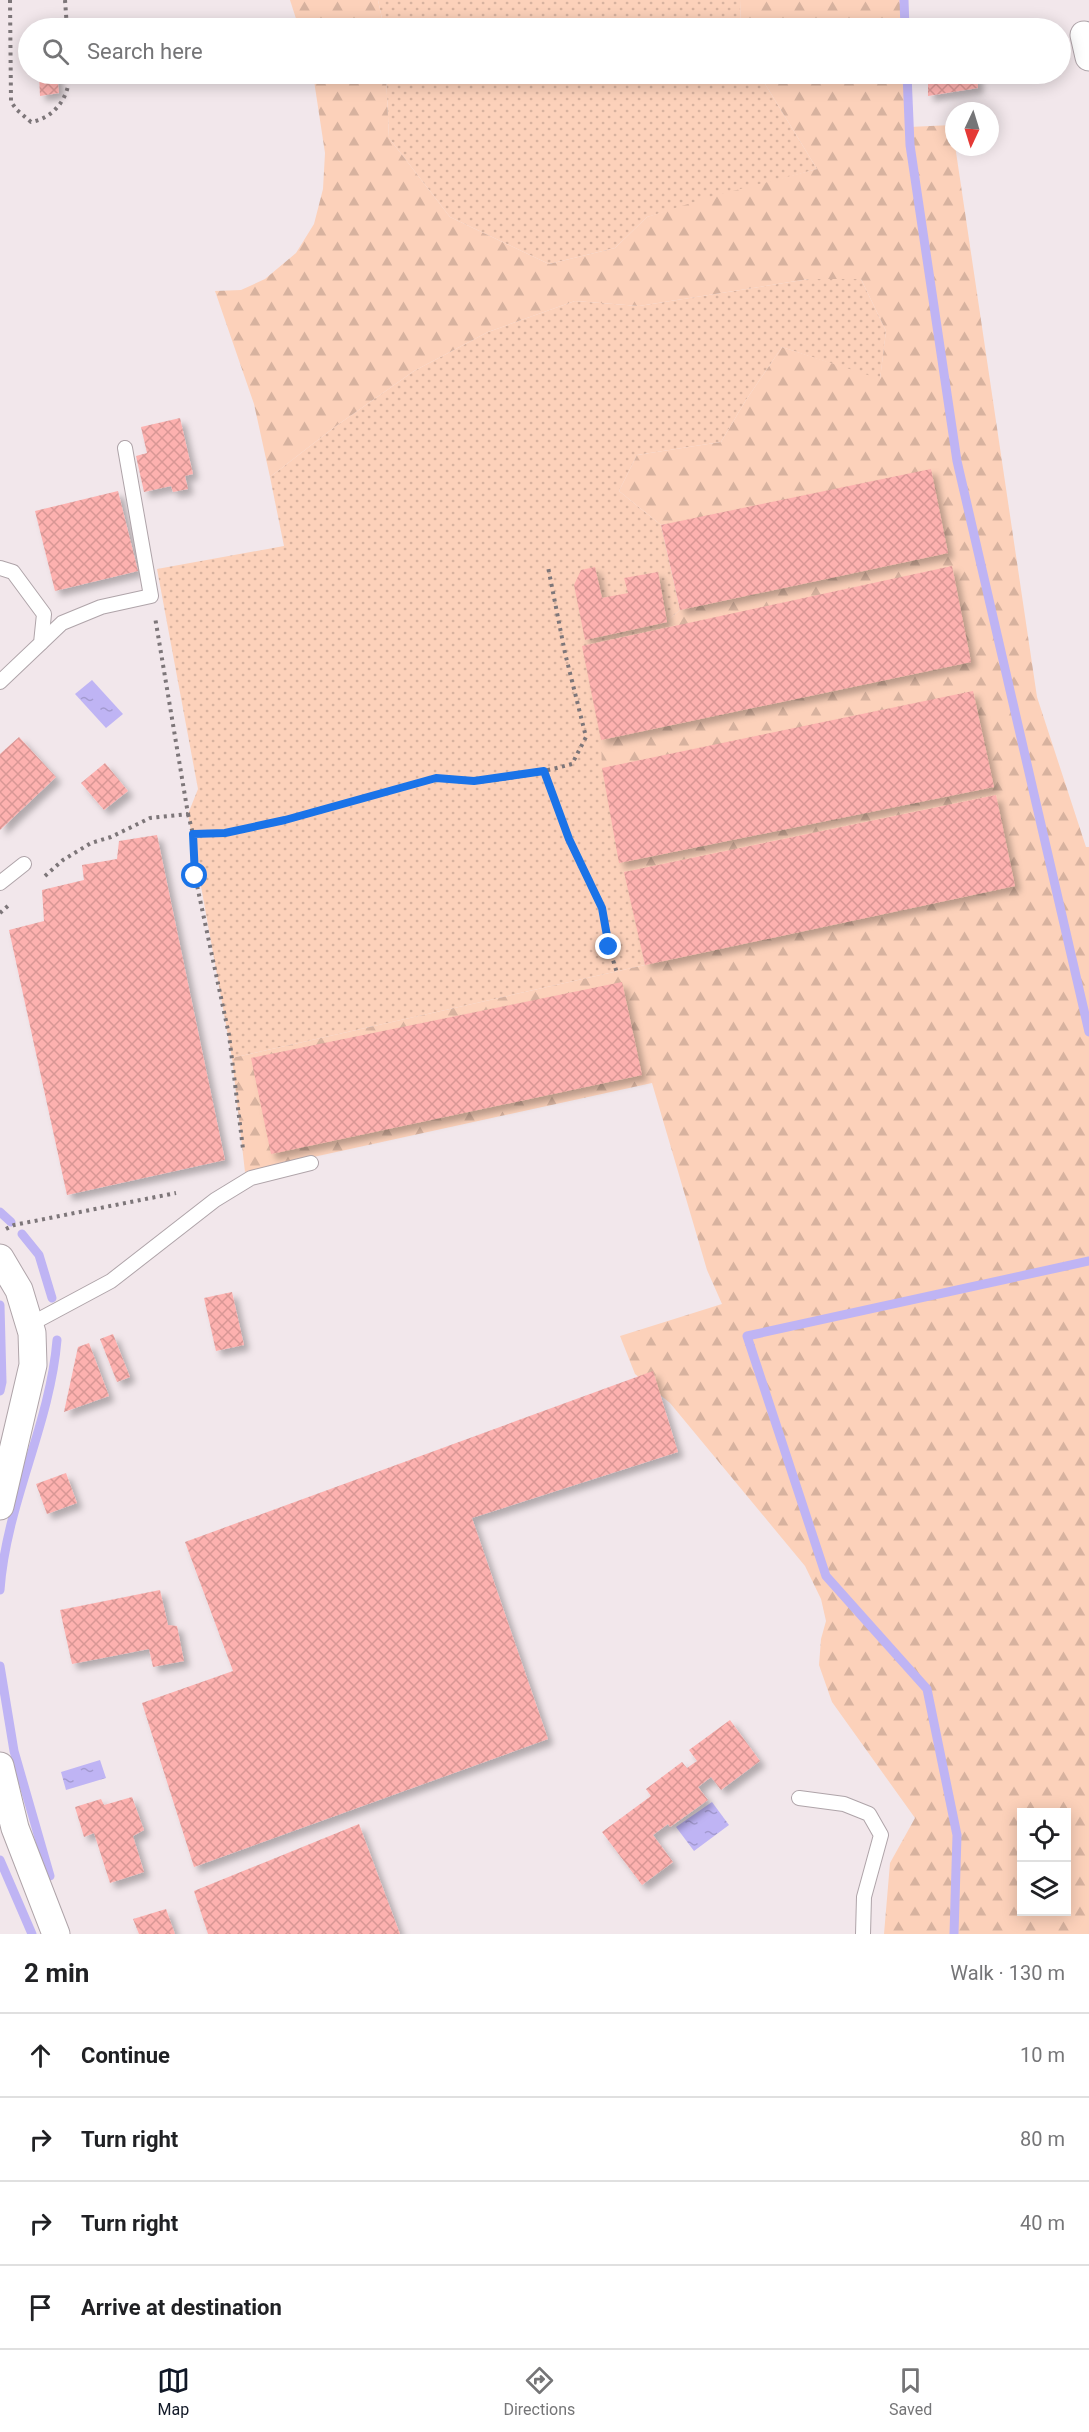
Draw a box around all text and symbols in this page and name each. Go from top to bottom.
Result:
search box [18,18,1071,84]
icon: search [39,35,72,68]
text: Search here [87,39,203,64]
north arrow [945,102,999,156]
route start [181,862,207,888]
route end [595,933,621,959]
map controls [1017,1808,1071,1916]
button: locate [1017,1808,1071,1862]
button: layers [1017,1862,1071,1916]
text: 2 min [24,1958,89,1988]
text: Walk · 130 m [950,1961,1065,1985]
icon: ahead [24,2039,57,2072]
text: Continue [81,2043,170,2068]
text: 10 m [1020,2043,1065,2067]
icon: right [24,2123,57,2156]
text: Turn right [81,2127,178,2152]
text: 80 m [1020,2127,1065,2151]
icon: right [24,2207,57,2240]
text: Turn right [81,2211,178,2236]
text: 40 m [1020,2211,1065,2235]
icon: arrive [24,2291,57,2324]
text: Arrive at destination [81,2295,282,2320]
tab: Map [157,2364,190,2419]
tab: Directions [503,2364,575,2419]
tab: Saved [889,2364,932,2419]

